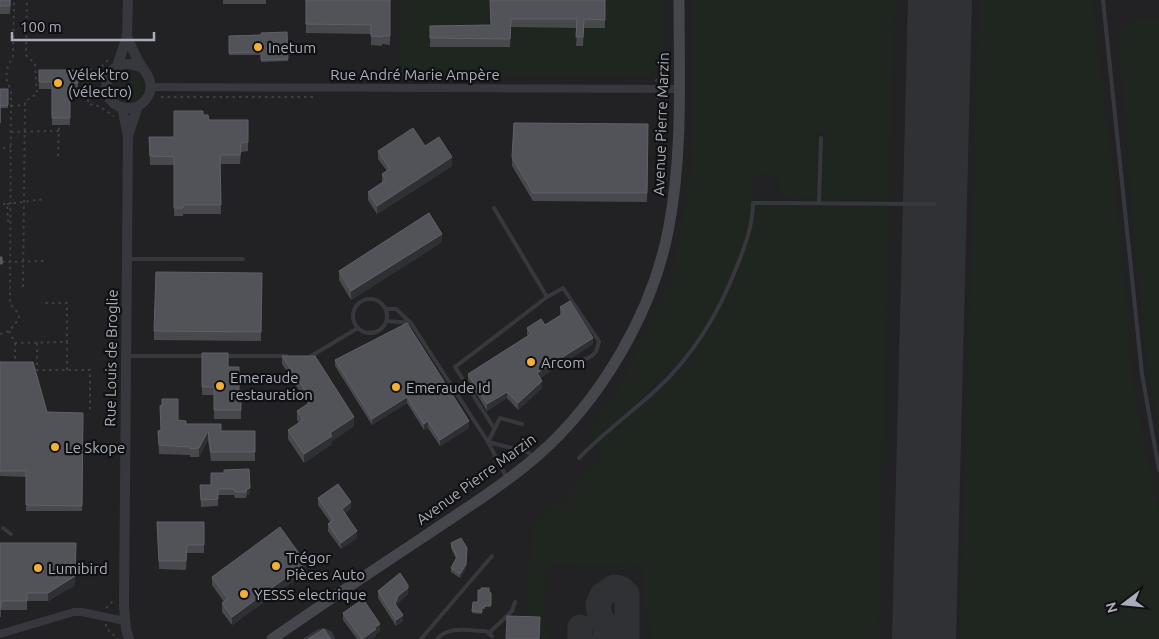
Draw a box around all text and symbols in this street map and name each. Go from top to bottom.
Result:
scale bar [12,10,155,42]
text: 100 m [20,18,62,35]
place label: Inetum [268,39,316,56]
marker: Inetum [252,41,264,53]
street label: Avenue Pierre Marzin [650,52,672,196]
place label: Vélek'tro (vélectro) [68,66,132,100]
street label: Rue André Marie Ampère [330,66,500,83]
marker: Vélek'tro (vélectro) [52,77,64,89]
street label: Rue Louis de Broglie [101,289,121,427]
place label: Arcom [541,354,585,371]
marker: Arcom [525,356,537,368]
place label: Emeraude restauration [230,369,313,403]
place label: Emeraude Id [406,379,491,396]
marker: Emeraude restauration [214,380,226,392]
marker: Emeraude Id [390,381,402,393]
street label: Avenue Pierre Marzin [413,430,539,528]
place label: Le Skope [65,439,125,456]
marker: Le Skope [49,441,61,453]
place label: Trégor Pièces Auto [286,549,365,583]
place label: Lumibird [48,560,108,577]
marker: Trégor Pièces Auto [270,560,282,572]
marker: Lumibird [32,562,44,574]
north arrow [1099,579,1149,629]
place label: YESSS electrique [254,586,366,603]
marker: YESSS electrique [238,588,250,600]
text: N [1102,600,1121,615]

